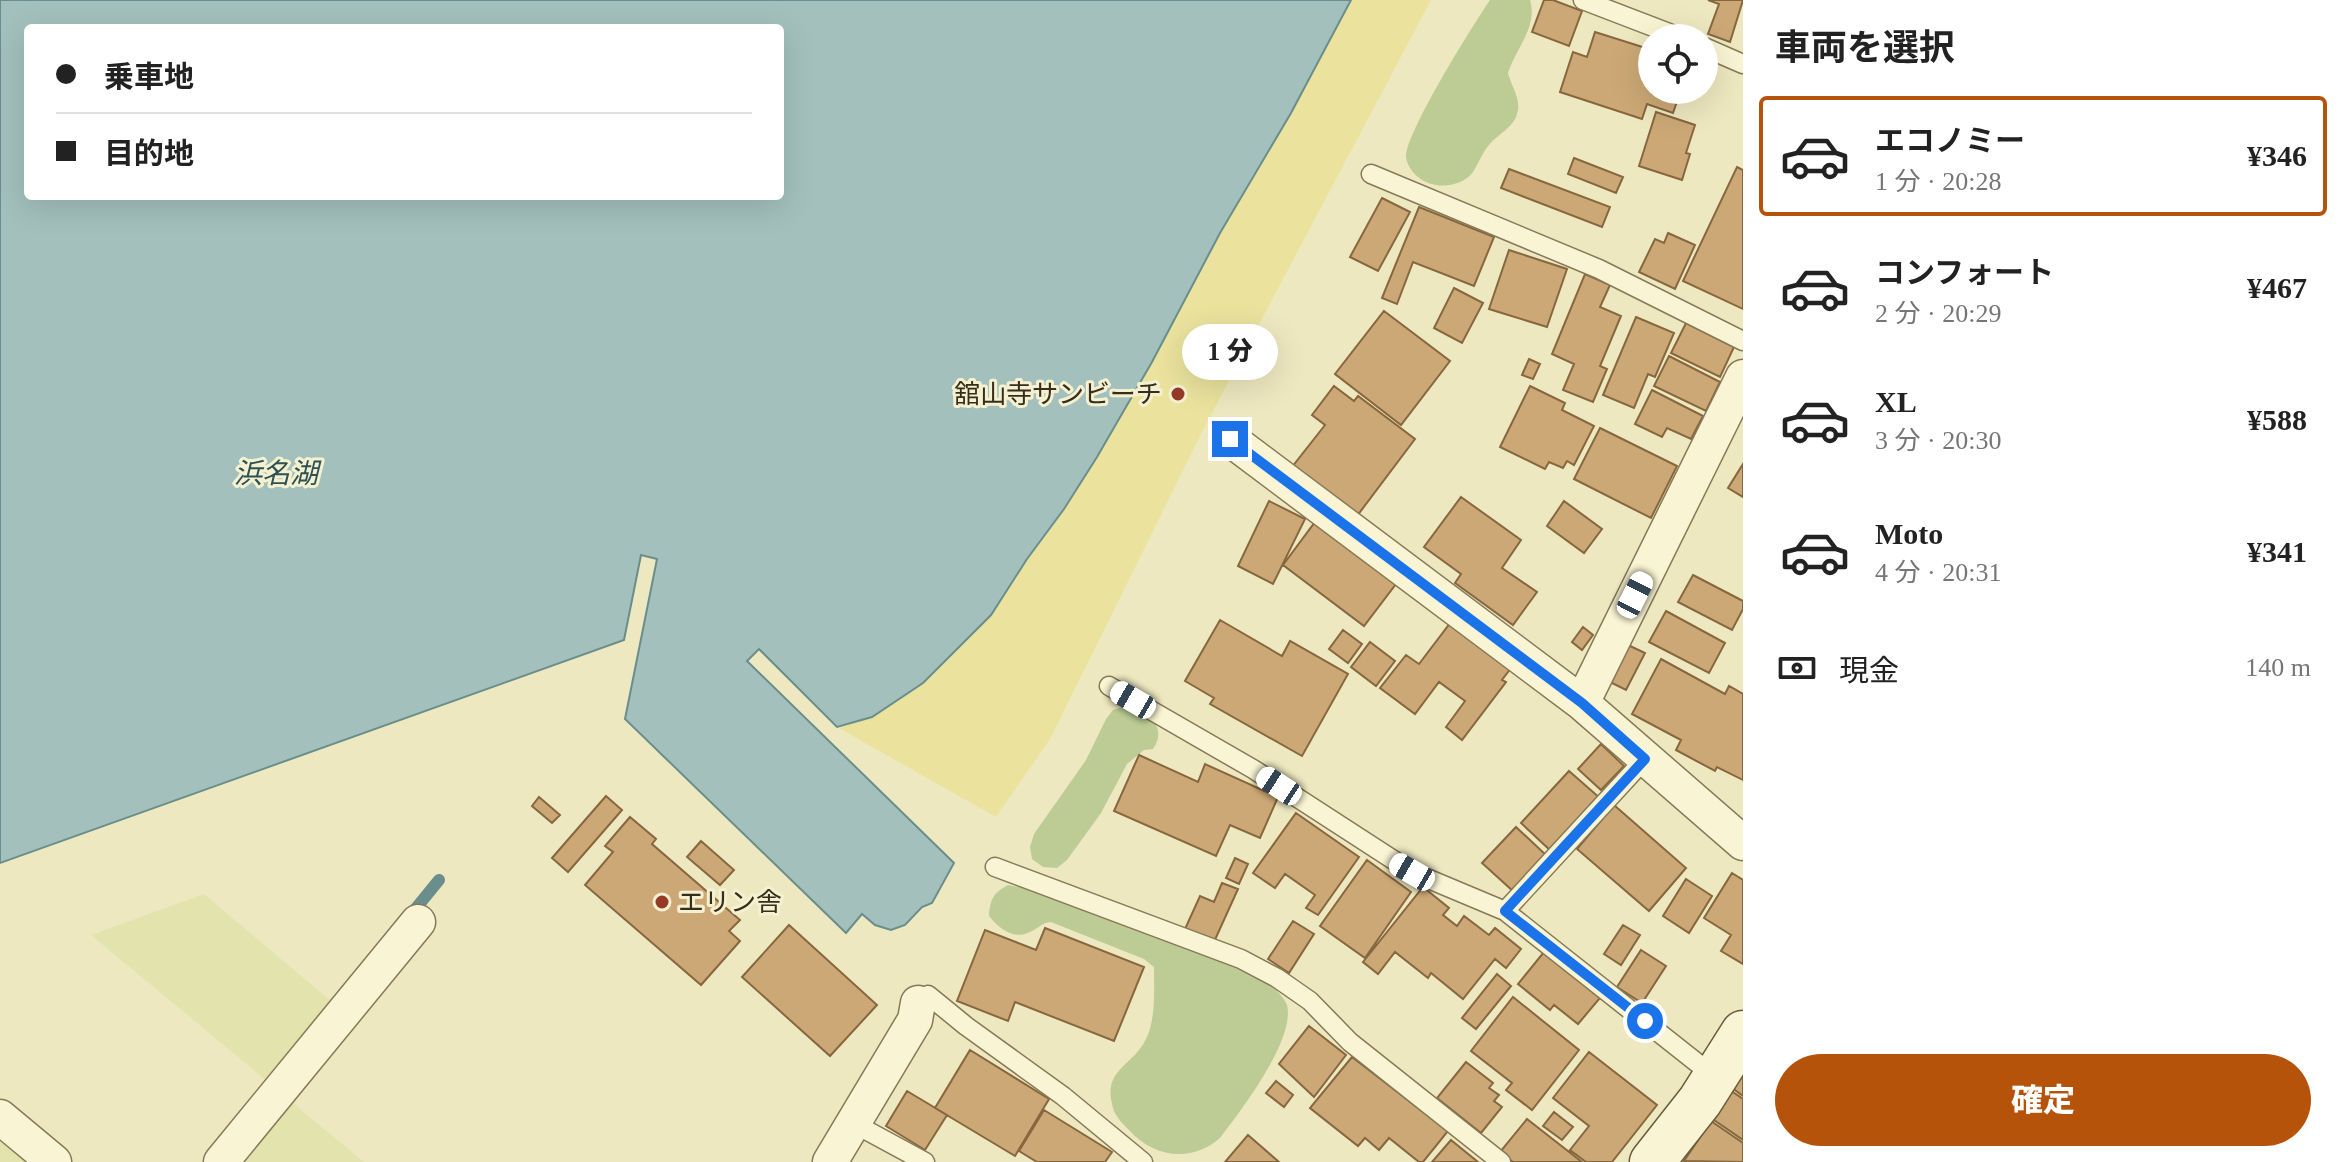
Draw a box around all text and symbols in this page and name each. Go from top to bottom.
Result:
map controls [1638,24,1718,104]
button: locate [1638,24,1718,104]
text: 車両を選択 [1775,28,1955,68]
text: 乗車地 [104,60,194,93]
icon: car [1779,120,1851,192]
text: エコノミー [1875,124,2025,157]
text: 目的地 [104,137,194,170]
text: ¥346 [2247,139,2307,172]
text: 1 分 · 20:28 [1875,167,2001,196]
icon: car [1779,252,1851,324]
text: コンフォート [1875,256,2054,289]
text: ¥467 [2247,271,2307,304]
text: 2 分 · 20:29 [1875,299,2001,328]
callout: 1 分 [1182,323,1278,379]
text: 1 分 [1207,337,1253,366]
place label: 舘山寺サンビーチ [954,380,1162,409]
icon: car [1779,384,1851,456]
marker: 舘山寺サンビーチ [1169,385,1187,403]
text: XL [1875,385,1917,418]
text: ¥588 [2247,403,2307,436]
route end [1212,421,1248,457]
text: 3 分 · 20:30 [1875,426,2001,455]
water label: 浜名湖 [234,458,322,489]
icon: car [1779,516,1851,588]
text: Moto [1875,517,1943,550]
text: ¥341 [2247,535,2307,568]
text: 4 分 · 20:31 [1875,558,2001,587]
car [1613,568,1657,622]
icon: cash [1775,646,1819,690]
text: 140 m [2245,653,2311,682]
text: 現金 [1839,654,1899,687]
car [1106,678,1160,722]
car [1252,763,1306,809]
car [1385,850,1439,894]
place label: エリン舎 [678,888,782,917]
marker: エリン舎 [653,893,671,911]
route start [1627,1003,1663,1039]
button: 確定 [1775,1054,2311,1146]

